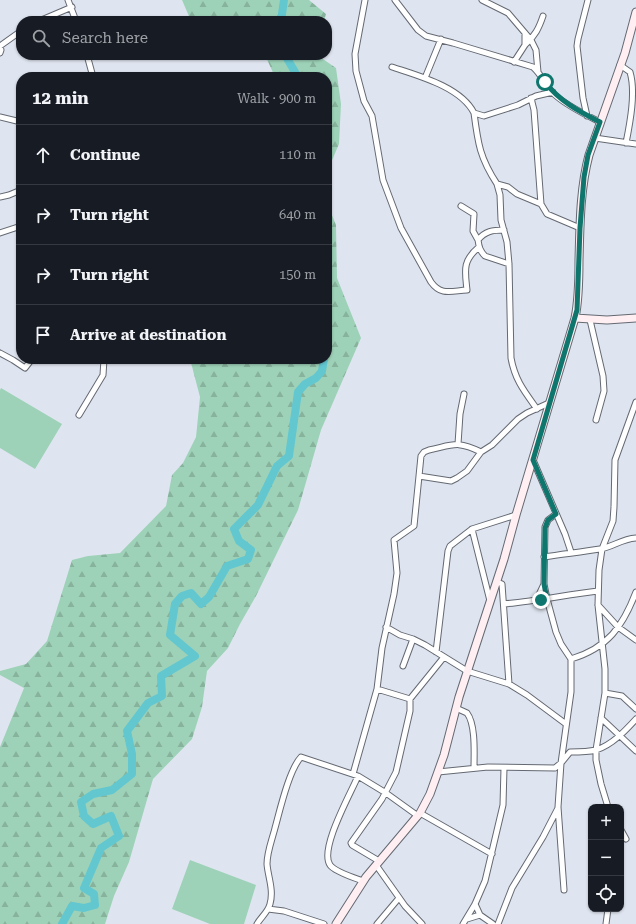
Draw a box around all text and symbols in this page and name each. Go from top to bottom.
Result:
search box [16,16,332,60]
icon: search [30,27,52,49]
text: Search here [62,29,148,47]
route start [536,73,554,91]
text: 12 min [32,88,89,108]
text: Walk · 900 m [237,91,316,106]
icon: ahead [32,144,54,166]
text: Continue [70,146,140,164]
text: 110 m [279,147,316,162]
icon: right [32,204,54,226]
text: Turn right [70,206,149,224]
text: 640 m [279,207,316,222]
icon: right [32,264,54,286]
text: Turn right [70,266,149,284]
text: 150 m [279,267,316,282]
icon: arrive [32,324,54,346]
text: Arrive at destination [70,326,226,344]
route end [532,591,550,609]
map controls [588,804,624,912]
button: + [588,804,624,840]
button: − [588,840,624,876]
button: locate [588,876,624,912]

